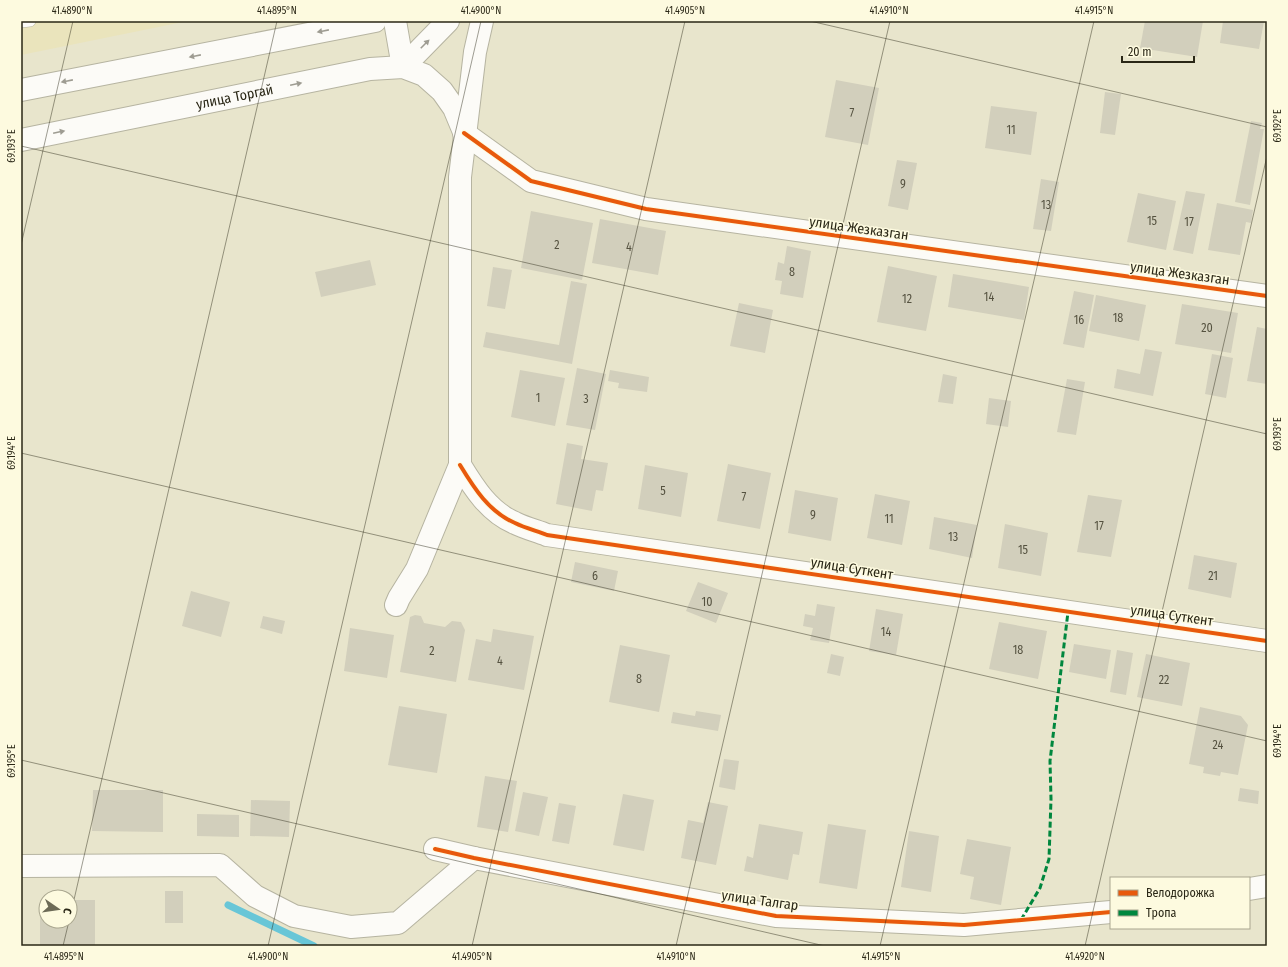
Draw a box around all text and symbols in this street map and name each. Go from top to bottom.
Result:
text: 41.4890°N [52,5,92,17]
text: 41.4895°N [257,5,297,17]
text: 41.4900°N [461,5,501,17]
text: 41.4905°N [665,5,705,17]
text: 41.4910°N [869,5,909,17]
text: 41.4915°N [1075,5,1113,17]
one-way arrow [316,28,329,34]
scale bar [1122,38,1194,64]
one-way arrow [421,39,430,49]
text: 20 m [1128,45,1152,59]
one-way arrow [189,53,201,59]
one-way arrow [61,78,74,84]
one-way arrow [290,80,302,86]
street label: улица Торгай [195,81,275,113]
house number: 7 [850,106,855,120]
text: 69.192°E [1272,109,1284,143]
house number: 11 [1006,123,1016,137]
text: 69.193°E [6,129,18,163]
one-way arrow [53,129,65,135]
house number: 9 [900,177,906,191]
house number: 13 [1041,198,1051,212]
street label: улица Жезказган [808,213,910,244]
house number: 15 [1147,214,1158,228]
house number: 17 [1184,215,1194,229]
house number: 2 [554,238,560,252]
house number: 4 [626,240,632,254]
street label: улица Жезказган [1129,258,1231,289]
house number: 8 [789,265,795,279]
house number: 14 [984,290,994,304]
house number: 12 [902,292,912,306]
house number: 18 [1113,311,1123,325]
house number: 16 [1074,313,1084,327]
house number: 20 [1201,321,1213,335]
house number: 1 [536,391,540,405]
house number: 3 [583,392,589,406]
text: 69.193°E [1272,417,1284,451]
text: 69.194°E [6,436,18,470]
house number: 5 [660,484,666,498]
house number: 7 [742,490,747,504]
house number: 9 [810,508,816,522]
house number: 11 [884,512,894,526]
house number: 17 [1094,519,1104,533]
house number: 13 [948,530,958,544]
house number: 15 [1018,543,1029,557]
street label: улица Суткент [810,554,895,583]
house number: 6 [592,569,598,583]
house number: 21 [1208,569,1218,583]
house number: 10 [702,595,712,609]
street label: улица Суткент [1130,601,1215,630]
house number: 14 [881,625,891,639]
house number: 18 [1013,643,1023,657]
house number: 2 [429,644,435,658]
house number: 4 [497,654,503,668]
house number: 8 [636,672,642,686]
house number: 22 [1159,673,1169,687]
text: 69.194°E [1272,724,1284,758]
house number: 24 [1213,738,1224,752]
text: 69.195°E [6,744,18,778]
legend [1110,877,1250,929]
text: Велодорожка [1146,886,1215,900]
street label: улица Талгар [720,887,799,914]
north arrow [38,889,78,929]
text: Тропа [1146,906,1177,920]
text: С [60,907,74,916]
text: 41.4895°N [44,951,84,963]
text: 41.4900°N [248,951,288,963]
text: 41.4905°N [452,951,492,963]
text: 41.4910°N [656,951,696,963]
text: 41.4915°N [862,951,900,963]
text: 41.4920°N [1065,951,1105,963]

